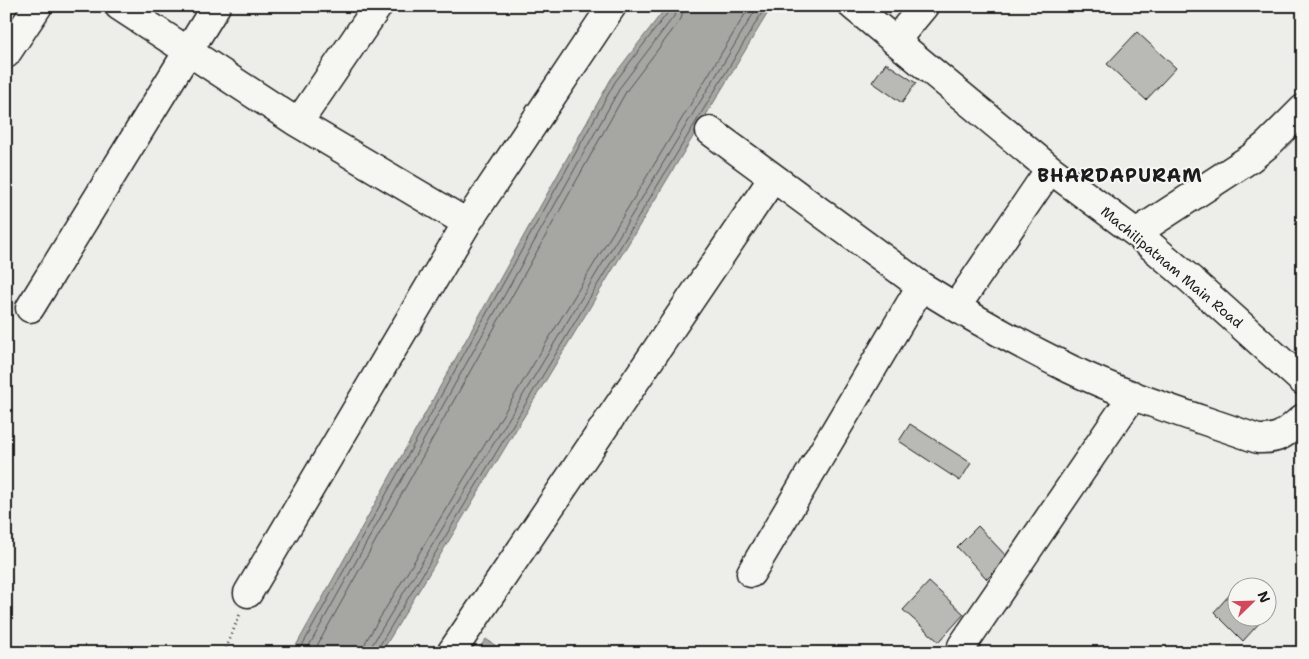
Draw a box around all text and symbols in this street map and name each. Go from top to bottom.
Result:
district label: BHARDAPURAM [1037,163,1203,188]
street label: Machilipatnam Main Road [1097,202,1247,332]
north arrow [1226,576,1276,626]
text: N [1254,588,1274,606]

